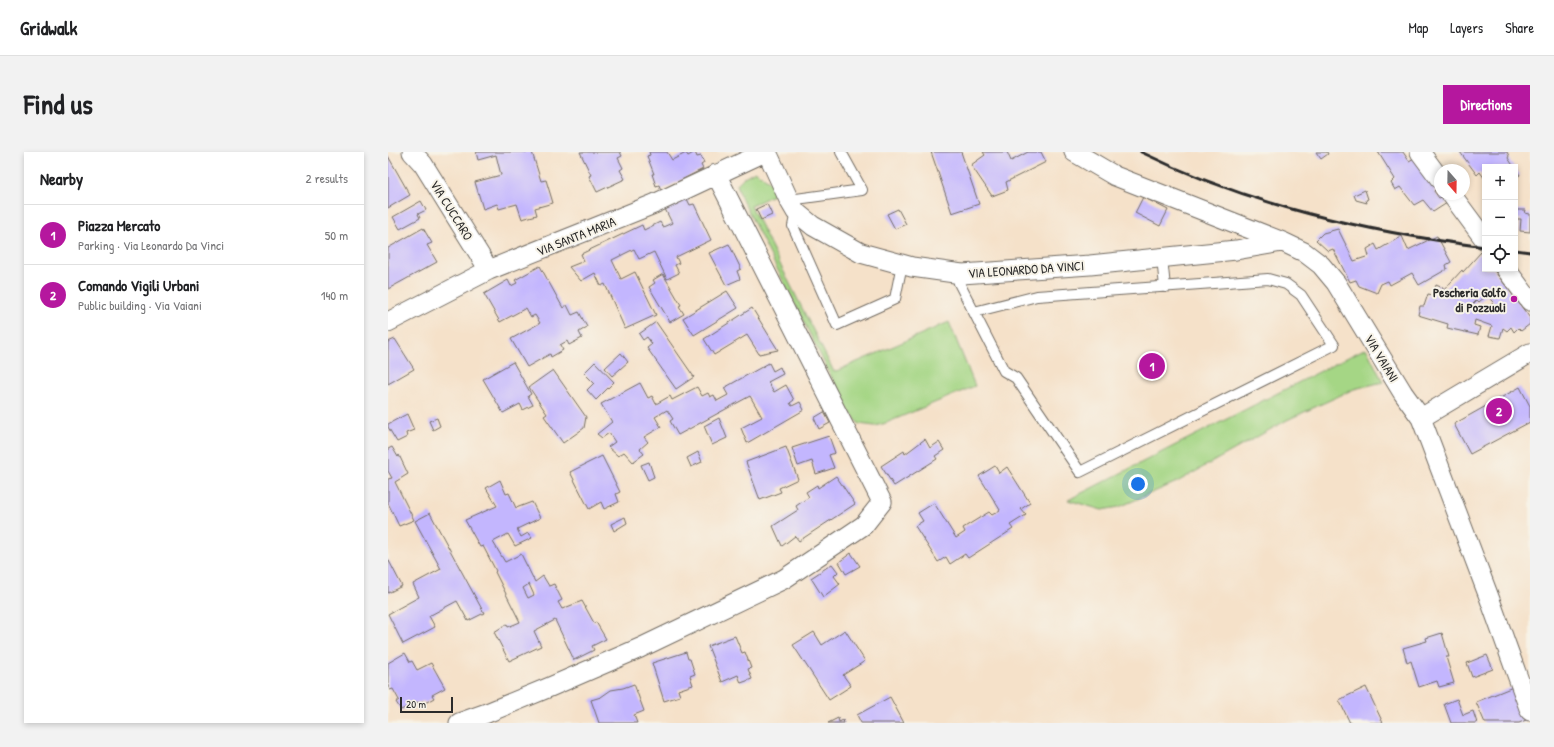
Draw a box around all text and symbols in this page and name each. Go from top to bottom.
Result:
text: Gridwalk [20,15,77,41]
text: Map [1408,18,1428,37]
text: Layers [1450,18,1483,37]
text: Share [1505,18,1534,37]
text: Find us [24,85,93,123]
button: Directions [1443,85,1530,124]
north arrow [1434,164,1470,200]
map controls [1482,164,1518,272]
button: + [1482,164,1518,200]
text: Nearby [40,167,83,190]
text: 2 results [306,169,348,187]
street label: VIA CUCCARO [426,177,478,243]
button: − [1482,200,1518,236]
street label: VIA SANTA MARIA [534,212,619,260]
text: Piazza Mercato [78,215,160,236]
text: 1 [51,226,55,244]
text: 50 m [325,226,348,244]
text: Parking · Via Leonardo Da Vinci [78,236,224,254]
button: locate [1482,236,1518,272]
street label: VIA LEONARDO DA VINCI [967,256,1085,282]
text: Comando Vigili Urbani [78,275,199,296]
place label: Pescheria Golfo di Pozzuoli [1433,283,1507,316]
text: 2 [50,286,56,304]
text: 140 m [321,286,348,304]
marker: Pescheria Golfo di Pozzuoli [1509,294,1519,304]
text: Public building · Via Vaiani [78,296,202,314]
street label: VIA VAIANI [1361,331,1403,385]
pin: 1 [1139,351,1165,381]
pin: 2 [1486,396,1512,426]
your location [1128,474,1148,494]
scale bar [400,695,453,714]
text: 20 m [406,697,426,711]

